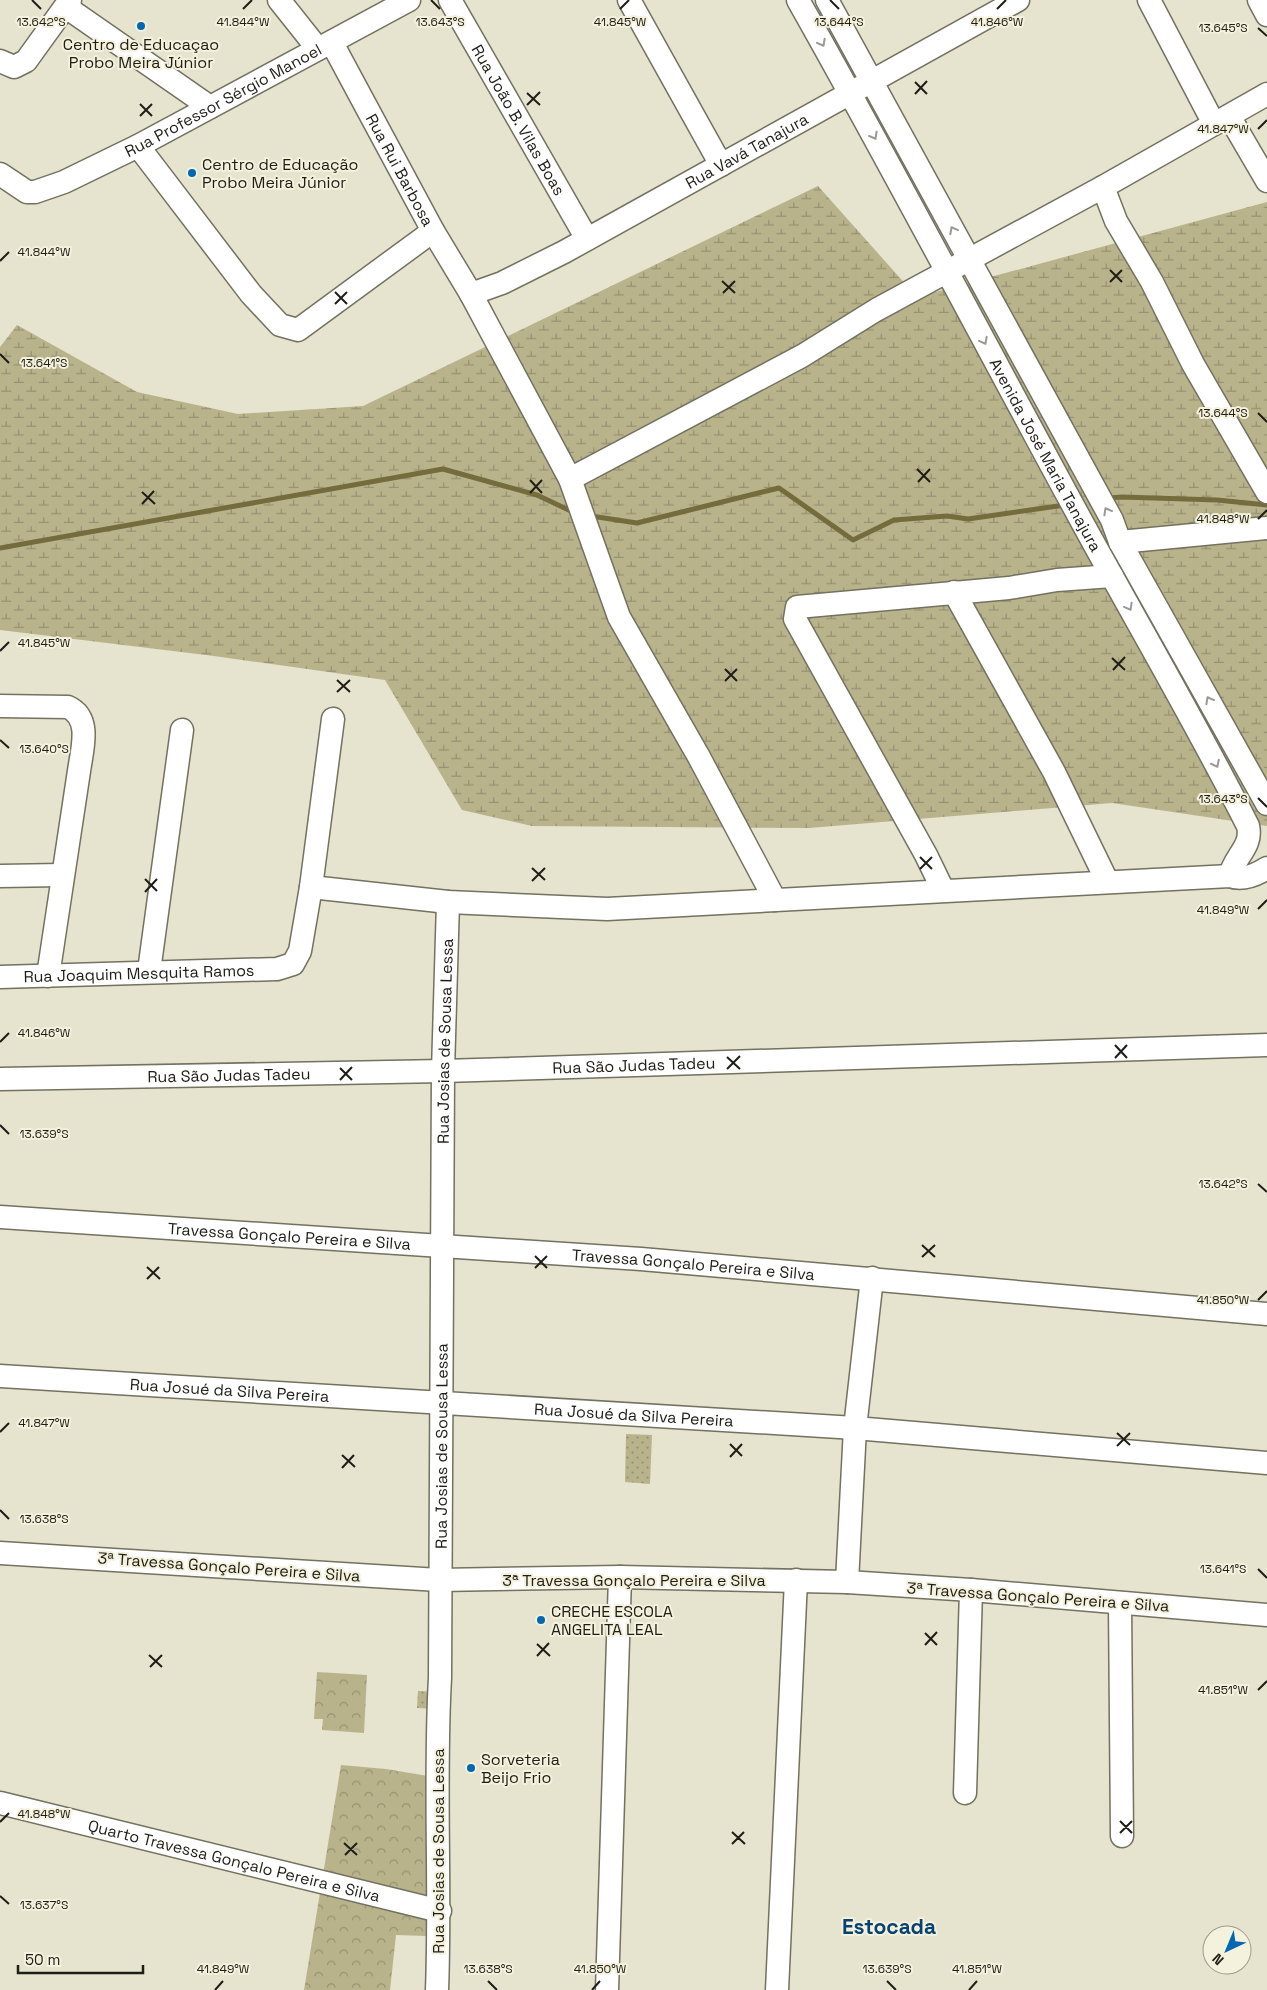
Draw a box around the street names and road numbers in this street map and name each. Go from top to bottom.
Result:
street label: Rua Professor Sérgio Manoel [121,39,325,161]
street label: Rua João B. Vilas Boas [467,40,570,199]
street label: Rua Vavá Tanajura [681,108,812,193]
street label: Rua Rui Barbosa [361,110,439,230]
street label: Avenida José Maria Tanajura [985,354,1107,555]
street label: Rua Josias de Sousa Lessa [432,938,457,1144]
street label: Rua Joaquim Mesquita Ramos [23,959,255,987]
street label: Rua São Judas Tadeu [552,1052,716,1078]
street label: Rua São Judas Tadeu [147,1063,311,1087]
street label: Travessa Gonçalo Pereira e Silva [167,1218,412,1254]
street label: Travessa Gonçalo Pereira e Silva [571,1244,816,1285]
street label: Rua Josias de Sousa Lessa [430,1343,452,1549]
street label: Rua Josué da Silva Pereira [129,1373,330,1407]
street label: Rua Josué da Silva Pereira [533,1398,734,1431]
street label: 3ª Travessa Gonçalo Pereira e Silva [97,1547,361,1587]
street label: 3ª Travessa Gonçalo Pereira e Silva [502,1570,766,1591]
street label: 3ª Travessa Gonçalo Pereira e Silva [906,1577,1170,1617]
street label: Rua Josias de Sousa Lessa [428,1748,449,1954]
street label: Quarto Travessa Gonçalo Pereira e Silva [86,1814,382,1906]

